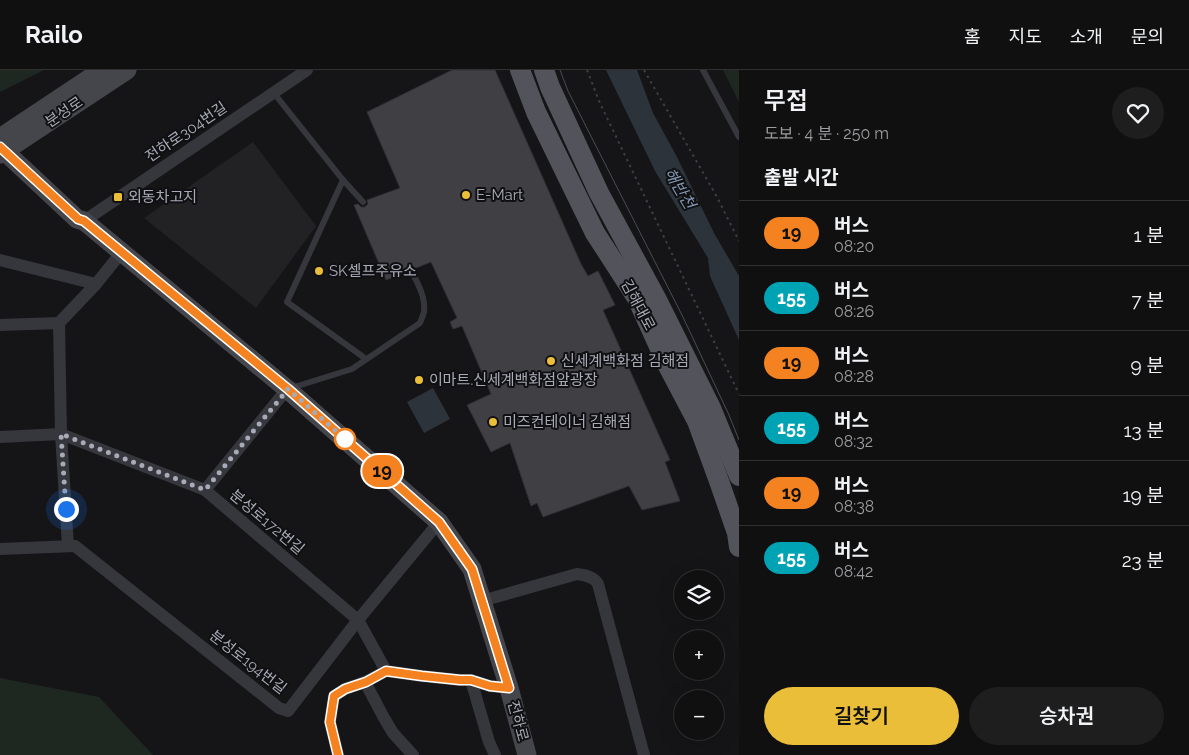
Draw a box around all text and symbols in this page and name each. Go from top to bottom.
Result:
text: Railo [25,20,83,49]
text: 홈 [964,26,981,47]
text: 지도 [1009,26,1042,47]
text: 소개 [1070,26,1103,47]
text: 문의 [1131,26,1164,47]
text: 무접 [764,86,808,115]
button: heart [1112,87,1164,139]
street label: 분성로 [42,93,86,131]
street label: 전하로304번길 [142,98,230,166]
text: 도보 · 4 분 · 250 m [764,124,889,143]
water label: 해반천 [660,164,700,214]
text: 출발 시간 [764,166,838,188]
place label: E-Mart [476,186,523,204]
place label: 외동차고지 [128,188,197,206]
marker: E-Mart [460,189,472,201]
marker: 외동차고지 [112,191,124,203]
text: 버스 [834,214,869,236]
text: 19 [782,222,801,243]
text: 1 분 [1134,224,1164,246]
text: 08:20 [834,237,874,256]
place label: SK셀프주유소 [329,262,417,280]
marker: SK셀프주유소 [313,265,325,277]
street label: 김해대로 [617,276,659,334]
text: 버스 [834,279,869,301]
text: 155 [777,287,806,308]
text: 7 분 [1132,289,1164,311]
text: 08:26 [834,302,874,321]
text: 버스 [834,344,869,366]
place label: 신세계백화점 김해점 [561,352,689,370]
text: 19 [782,352,801,373]
text: 9 분 [1131,354,1164,376]
marker: 신세계백화점 김해점 [545,355,557,367]
text: 08:28 [834,367,874,386]
place label: 이마트.신세계백화점앞광장 [429,371,598,389]
marker: 이마트.신세계백화점앞광장 [413,374,425,386]
text: 버스 [834,409,869,431]
place label: 미즈컨테이너 김해점 [503,413,631,431]
marker: 미즈컨테이너 김해점 [487,416,499,428]
text: 155 [777,417,806,438]
text: 13 분 [1123,419,1164,441]
unlabelled marker [334,428,356,450]
text: 08:32 [834,432,873,451]
line badge: 19 [360,455,404,487]
text: 19 [372,460,392,481]
text: 버스 [834,474,869,496]
text: 19 [782,482,801,503]
text: 19 분 [1122,484,1164,506]
street label: 분성로172번길 [226,486,308,558]
your location [54,497,79,522]
text: 08:38 [834,497,874,516]
text: 버스 [834,539,869,561]
text: 155 [777,547,806,568]
text: 23 분 [1122,549,1164,571]
text: 08:42 [834,562,873,581]
map controls [674,570,724,740]
button: layers [674,570,724,620]
street label: 분성로194번길 [206,626,290,698]
button: + [674,630,724,680]
button: 길찾기 [764,687,959,745]
button: 승차권 [969,687,1164,745]
button: − [674,690,724,740]
street label: 전하로 [504,699,532,743]

